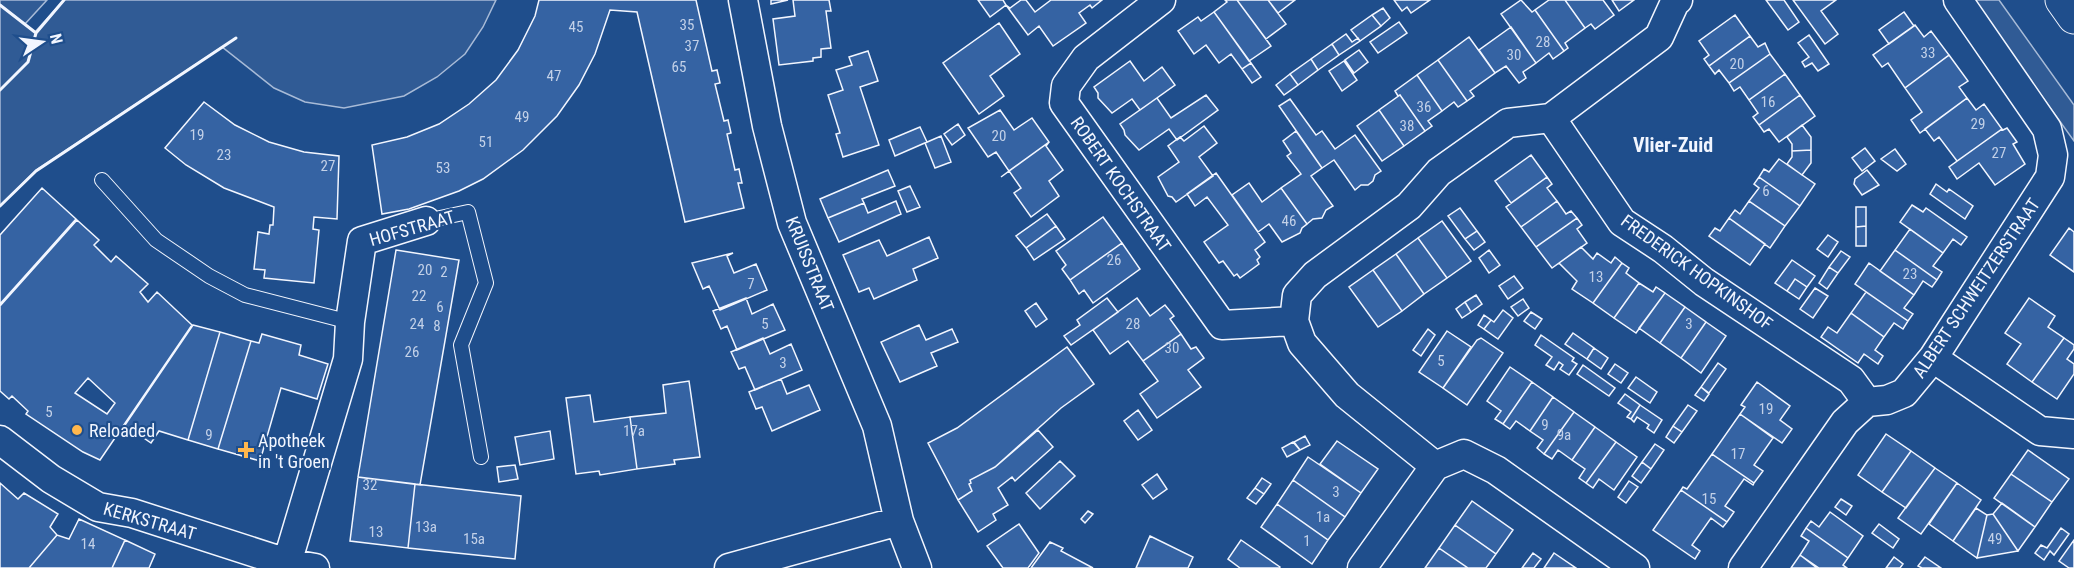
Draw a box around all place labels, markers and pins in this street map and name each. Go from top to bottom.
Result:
place label: Reloaded [89,420,155,441]
marker: Reloaded [70,423,84,437]
place label: Apotheek in 't Groen [258,430,330,472]
marker: Apotheek in 't Groen [239,443,253,457]

